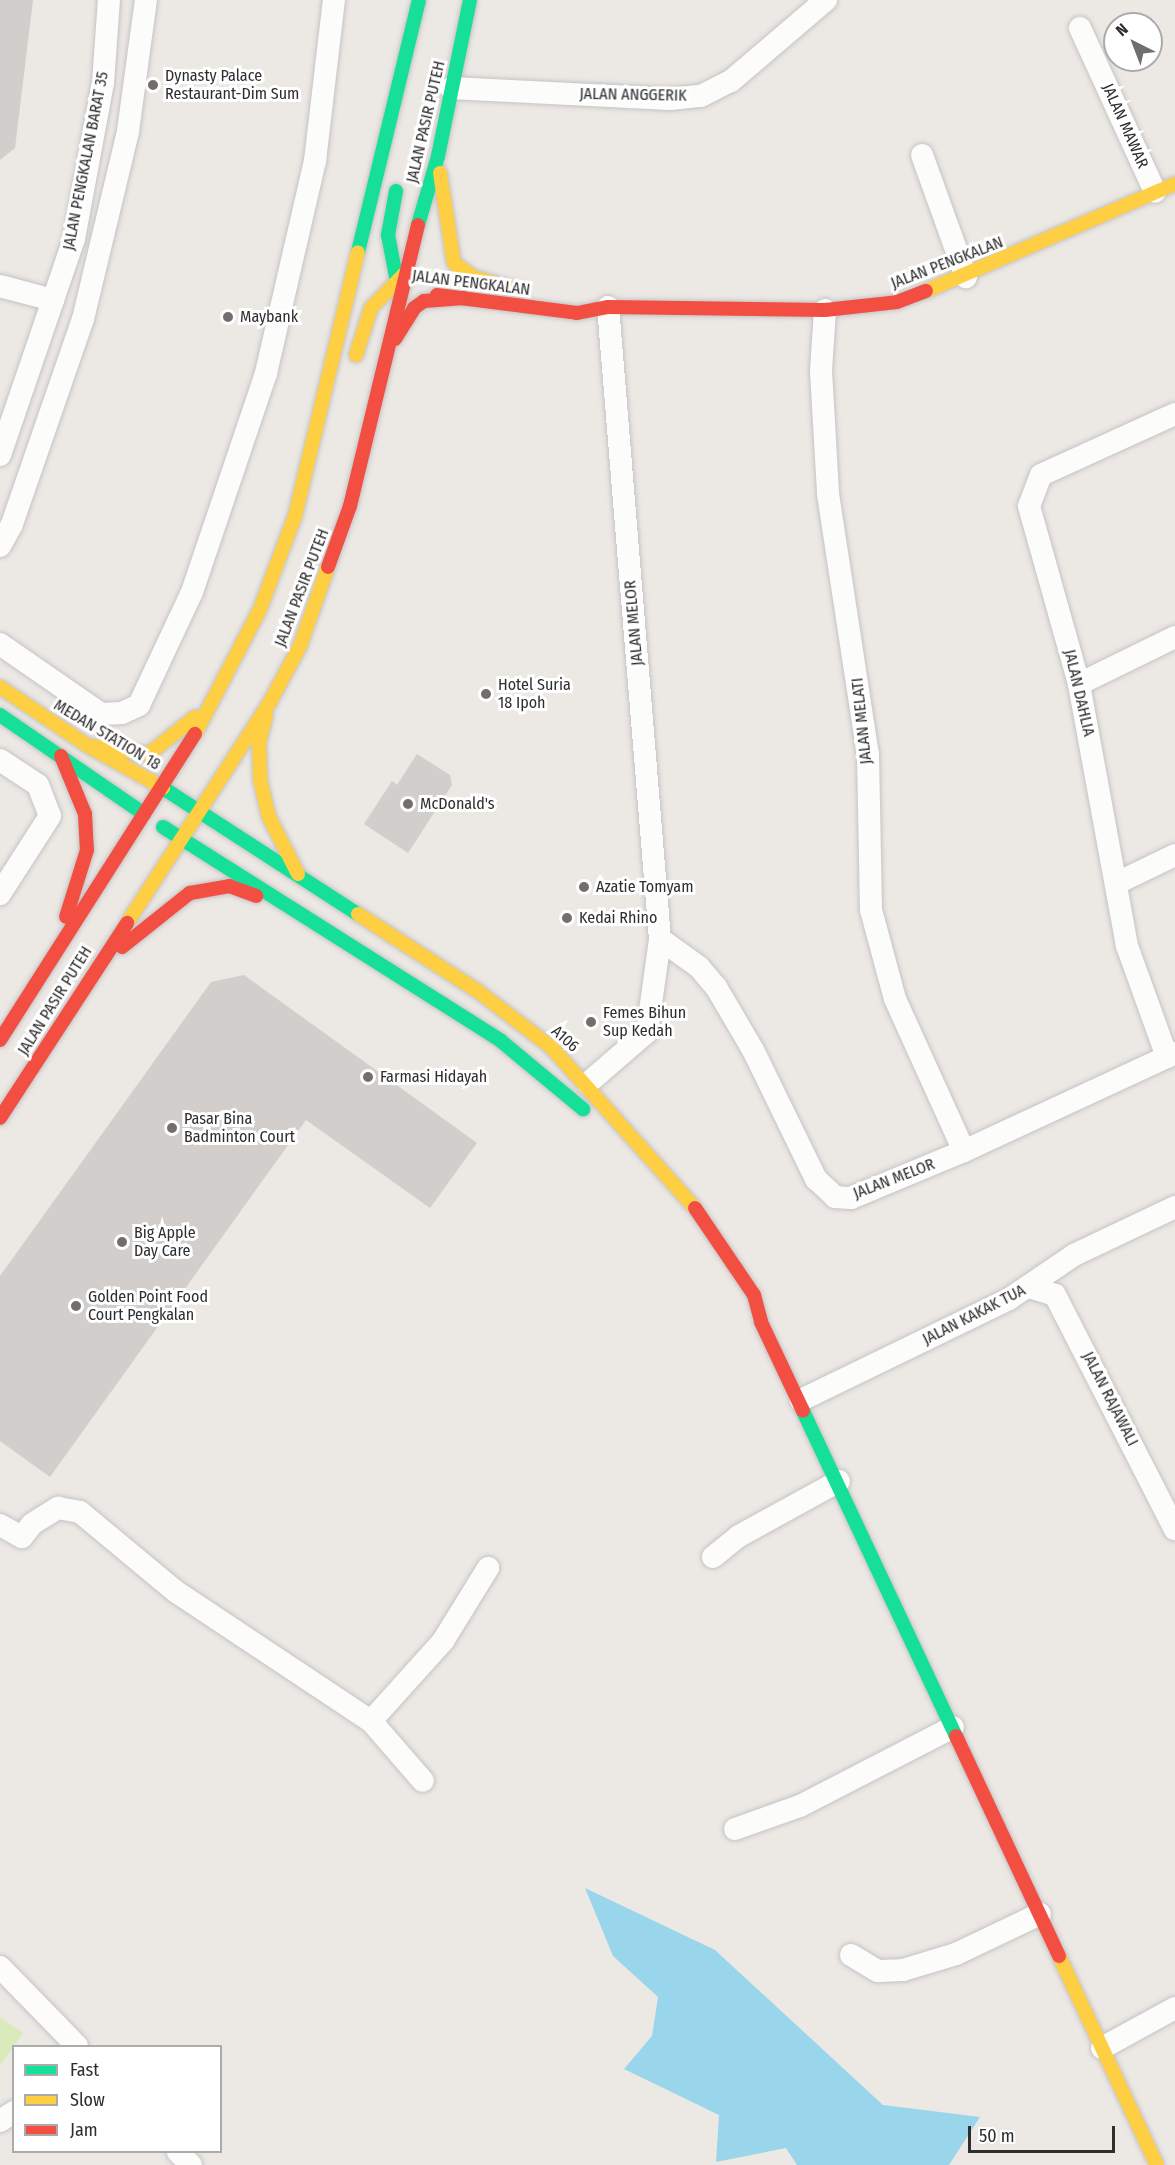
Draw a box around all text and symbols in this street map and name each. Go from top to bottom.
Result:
north arrow [1103,12,1163,72]
text: N [1112,19,1132,40]
street label: JALAN PASIR PUTEH [403,59,449,185]
place label: Dynasty Palace Restaurant-Dim Sum [165,66,299,104]
street label: JALAN PENGKALAN BARAT 35 [59,70,113,252]
marker: Dynasty Palace Restaurant-Dim Sum [146,78,160,92]
street label: JALAN MAWAR [1098,81,1152,171]
street label: JALAN ANGGERIK [579,84,687,106]
street label: JALAN PENGKALAN [888,233,1006,293]
street label: JALAN PENGKALAN [411,266,531,300]
place label: Maybank [240,307,298,327]
marker: Maybank [221,310,235,324]
street label: JALAN PASIR PUTEH [271,526,333,650]
street label: JALAN MELOR [621,579,647,667]
street label: JALAN DAHLIA [1060,648,1098,738]
place label: Hotel Suria 18 Ipoh [498,675,571,713]
street label: JALAN MELATI [848,677,876,765]
marker: Hotel Suria 18 Ipoh [479,687,493,701]
street label: MEDAN STATION 18 [50,696,164,774]
place label: McDonald's [420,794,495,814]
marker: McDonald's [401,797,415,811]
place label: Azatie Tomyam [596,877,694,897]
marker: Azatie Tomyam [577,880,591,894]
place label: Kedai Rhino [579,908,657,928]
marker: Kedai Rhino [560,911,574,925]
street label: JALAN PASIR PUTEH [14,943,96,1059]
place label: Femes Bihun Sup Kedah [603,1003,686,1041]
marker: Femes Bihun Sup Kedah [584,1015,598,1029]
street label: A106 [547,1022,583,1056]
place label: Farmasi Hidayah [380,1067,487,1087]
marker: Farmasi Hidayah [361,1070,375,1084]
place label: Pasar Bina Badminton Court [184,1109,295,1147]
marker: Pasar Bina Badminton Court [165,1121,179,1135]
street label: JALAN MELOR [851,1155,937,1203]
place label: Big Apple Day Care [134,1223,196,1261]
marker: Big Apple Day Care [115,1235,129,1249]
street label: JALAN KAKAK TUA [919,1281,1029,1349]
place label: Golden Point Food Court Pengkalan [88,1287,208,1325]
marker: Golden Point Food Court Pengkalan [69,1299,83,1313]
street label: JALAN RAJAWALI [1078,1349,1142,1449]
legend [12,2045,222,2153]
text: Fast [70,2059,99,2081]
text: Slow [70,2089,105,2111]
scale bar [971,2114,1118,2152]
text: Jam [70,2119,98,2141]
text: 50 m [979,2125,1015,2147]

